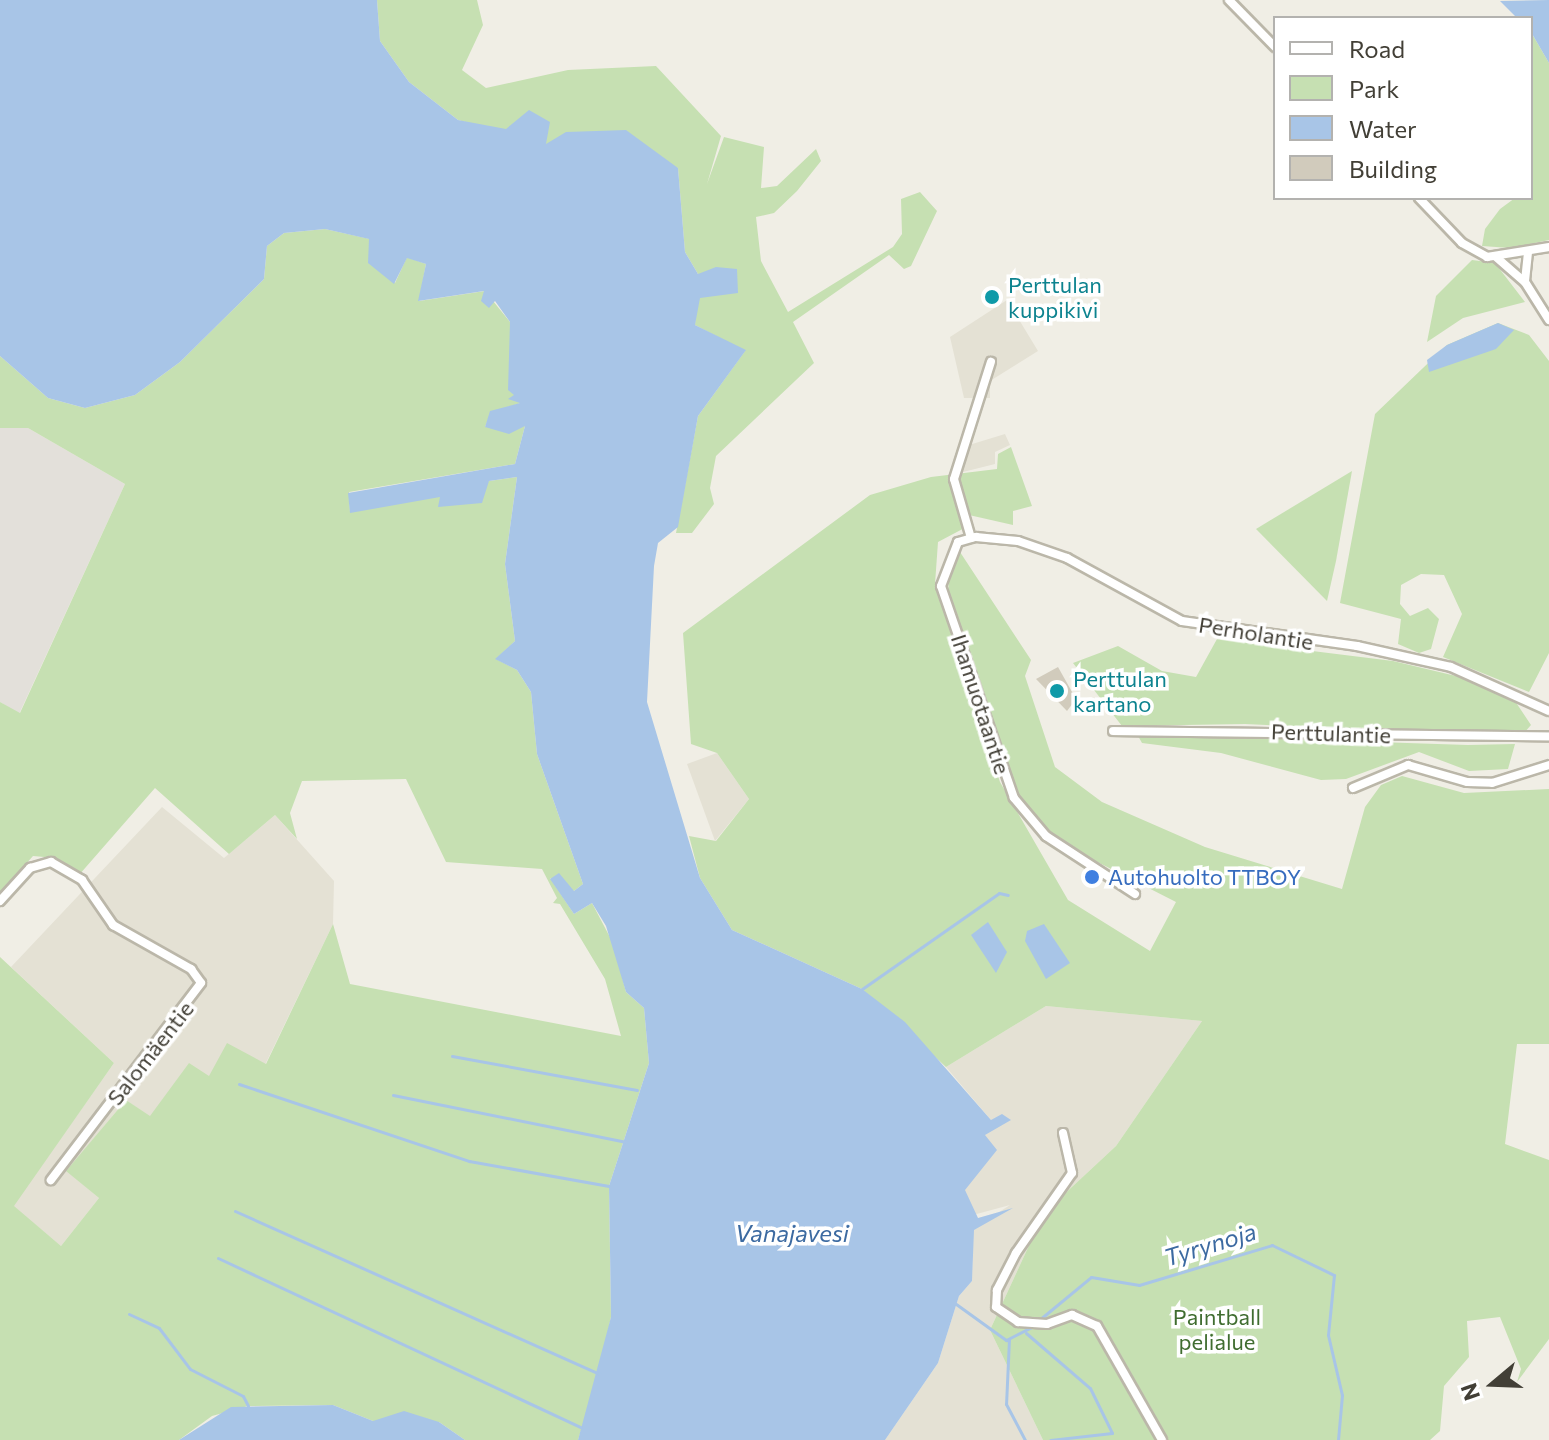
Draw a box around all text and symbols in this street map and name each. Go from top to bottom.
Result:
legend [1273,16,1533,200]
text: Road [1349,34,1405,63]
text: Park [1349,74,1399,103]
text: Water [1349,114,1417,143]
text: Building [1349,154,1437,183]
place label: Perttulan kuppikivi [1008,271,1102,322]
marker: Perttulan kuppikivi [983,288,1001,306]
street label: Perholantie [1197,611,1315,655]
street label: Ihamuotaantie [946,631,1016,777]
place label: Perttulan kartano [1073,665,1167,716]
marker: Perttulan kartano [1048,682,1066,700]
street label: Perttulantie [1271,718,1391,748]
place label: Autohuolto TTBOY [1108,864,1301,890]
marker: Autohuolto TTBOY [1083,868,1101,886]
street label: Salomäentie [101,996,199,1110]
water label: Tyrynoja [1160,1216,1260,1272]
water label: Vanajavesi [735,1219,849,1247]
park label: Paintball pelialue [1173,1303,1261,1354]
north arrow [1453,1344,1533,1424]
text: N [1454,1380,1485,1404]

